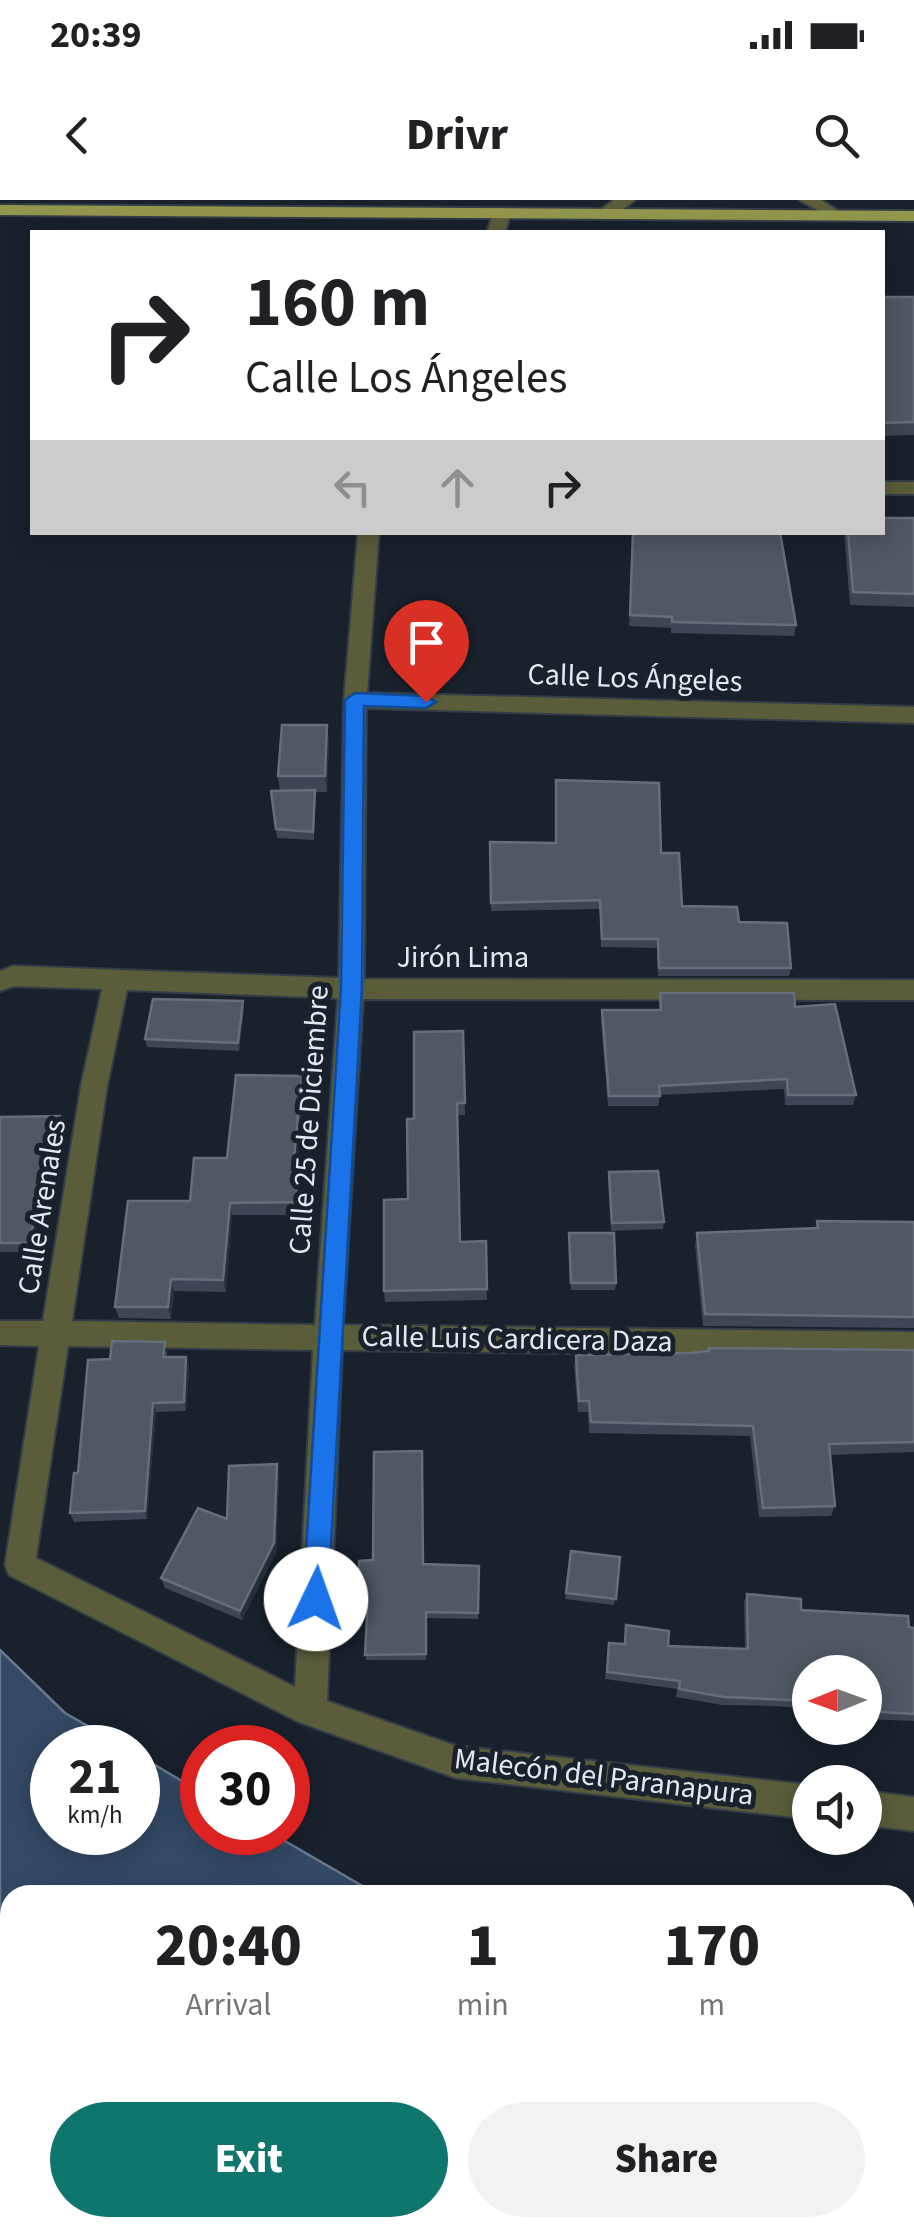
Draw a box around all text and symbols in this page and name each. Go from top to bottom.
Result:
text: 20:39 [50,8,142,62]
text: Drivr [406,103,508,167]
icon: back [50,108,105,163]
icon: search [809,108,864,163]
text: 160 m [245,253,430,353]
icon: right [80,270,210,400]
text: Calle Los Ángeles [245,346,567,410]
icon: left [325,460,380,515]
icon: ahead [430,460,485,515]
icon: right [535,460,590,515]
pin [384,600,469,703]
icon: arrive [399,615,454,670]
street label: Calle Los Ángeles [527,653,743,703]
street label: Jirón Lima [397,936,529,979]
street label: Calle 25 de Diciembre [278,984,340,1256]
street label: Calle Arenales [7,1117,77,1297]
street label: Calle Luis Cardicera Daza [361,1315,673,1363]
position arrow [264,1547,368,1651]
north arrow [792,1655,882,1745]
map controls [792,1655,882,1855]
speed limit sign: 30 [180,1725,310,1855]
street label: Malecón del Paranapura [452,1737,756,1817]
text: 21 [69,1742,121,1813]
button: sound [792,1765,882,1855]
text: km/h [67,1797,123,1833]
text: 20:40 [155,1904,302,1989]
text: 1 [467,1904,499,1989]
text: 170 [664,1904,760,1989]
text: Arrival [185,1982,271,2028]
text: min [457,1982,509,2028]
text: m [699,1982,725,2028]
button: Exit [50,2102,448,2217]
button: Share [468,2102,865,2217]

